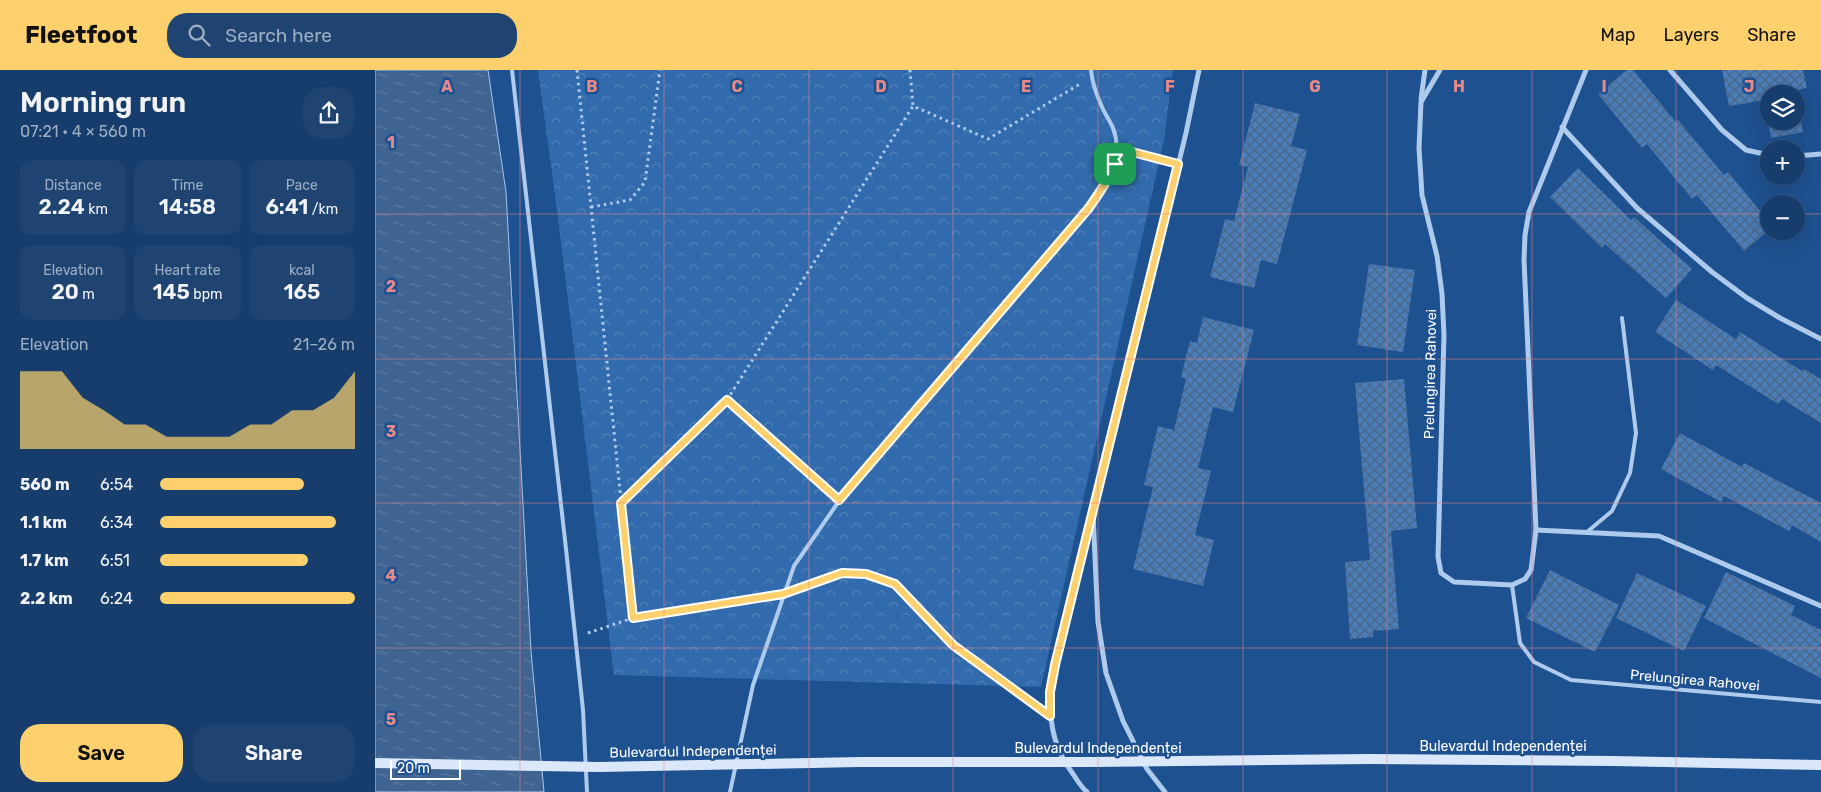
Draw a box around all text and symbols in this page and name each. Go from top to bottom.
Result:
search box [167,13,517,58]
text: Fleetfoot [25,21,137,49]
icon: search [185,21,213,49]
text: Search here [225,24,332,47]
text: Map [1601,24,1636,46]
text: Layers [1664,24,1719,46]
text: Share [1747,24,1796,46]
text: A [441,77,453,96]
text: B [586,77,598,96]
text: C [731,77,743,96]
text: D [875,77,887,96]
text: E [1021,77,1031,96]
text: F [1165,77,1175,96]
text: G [1309,77,1321,96]
text: H [1453,77,1465,96]
text: I [1601,77,1607,96]
text: J [1744,77,1754,96]
map controls [1760,85,1805,240]
button: layers [1760,85,1805,130]
text: Morning run [20,86,186,119]
button: share [303,87,355,139]
text: 07:21 · 4 × 560 m [20,122,146,141]
text: 1 [387,133,395,152]
button: + [1760,140,1805,185]
pin [1094,143,1136,185]
icon: arrive [1101,150,1129,178]
text: Distance [44,177,102,194]
text: Time [172,177,203,194]
text: Pace [286,177,318,194]
text: 2.24 [38,194,85,219]
text: 14:58 [159,194,216,219]
text: 6:41 [265,194,308,219]
button: − [1760,195,1805,240]
text: km [85,201,108,218]
text: /km [308,201,338,218]
text: Elevation [43,262,103,279]
text: Heart rate [155,262,220,279]
text: kcal [289,262,315,279]
text: 2 [386,277,396,296]
text: 20 [52,279,79,304]
text: 145 [153,279,190,304]
text: 165 [283,279,320,304]
text: m [79,286,95,303]
text: bpm [190,286,222,303]
street label: Prelungirea Rahovei [1421,309,1440,439]
text: Elevation [20,335,89,354]
text: 21–26 m [293,335,355,354]
text: 3 [386,422,396,441]
text: 560 m [20,475,70,494]
text: 6:54 [100,475,133,494]
text: 1.1 km [20,513,67,532]
text: 6:34 [100,513,133,532]
text: 1.7 km [20,551,69,570]
text: 6:51 [100,551,130,570]
text: 4 [386,566,397,585]
text: 2.2 km [20,589,73,608]
text: 6:24 [100,589,133,608]
street label: Prelungirea Rahovei [1629,666,1761,695]
text: 5 [386,710,396,729]
button: Save [20,724,183,782]
button: Share [193,724,355,782]
street label: Bulevardul Independenței [1419,738,1587,755]
street label: Bulevardul Independenței [1014,740,1182,757]
street label: Bulevardul Independenței [609,742,777,761]
scale bar [390,757,461,780]
text: 20 m [397,760,430,777]

